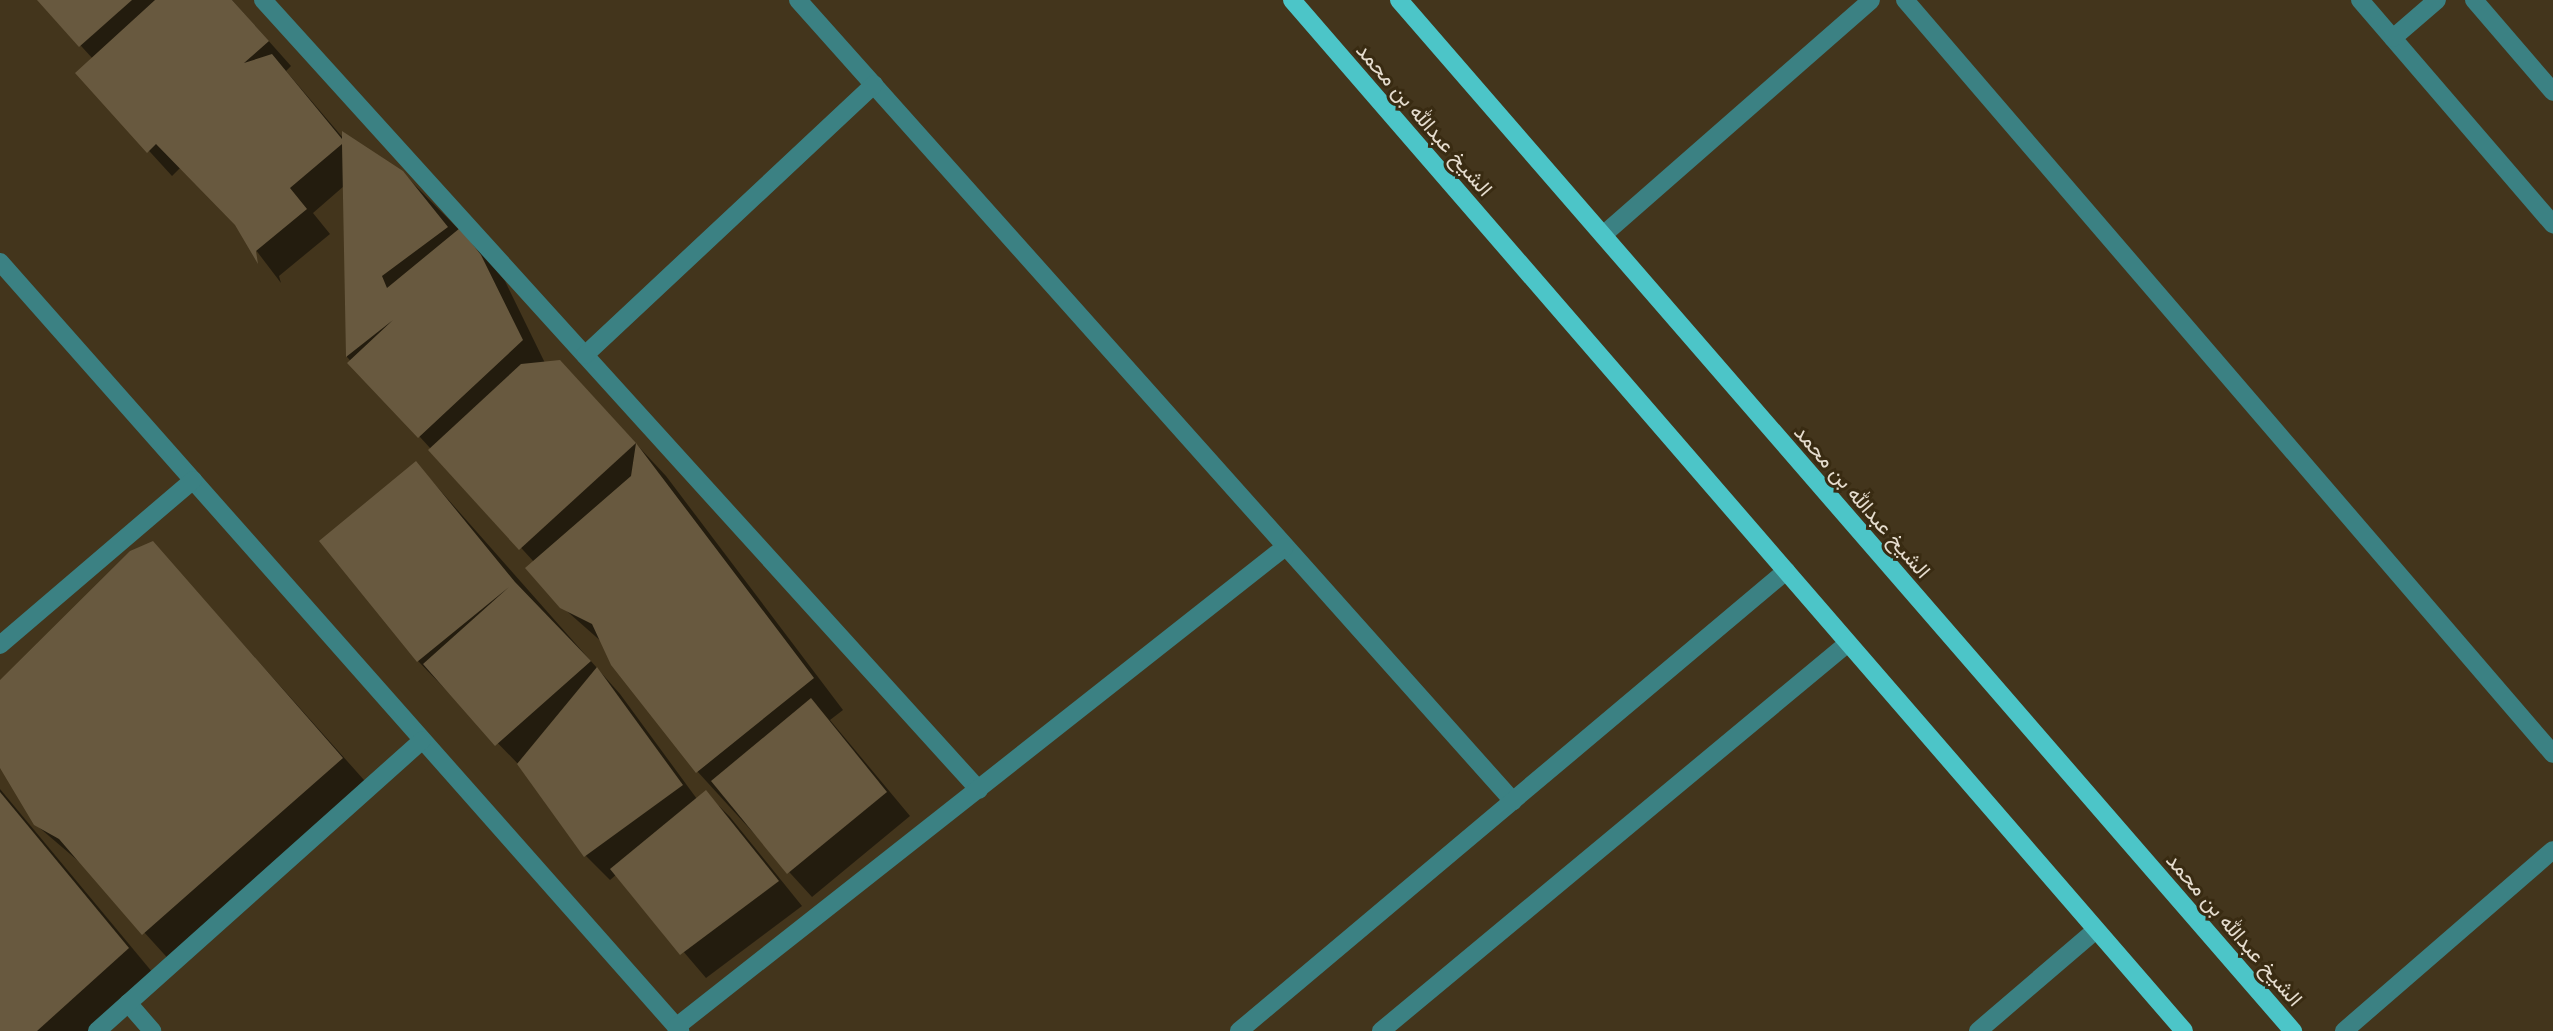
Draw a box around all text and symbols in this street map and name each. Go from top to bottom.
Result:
street label: الشيخ عبدالله بن محمد [1352,37,1498,201]
street label: الشيخ عبدالله بن محمد [1790,419,1936,583]
street label: الشيخ عبدالله بن محمد [2162,847,2308,1011]

